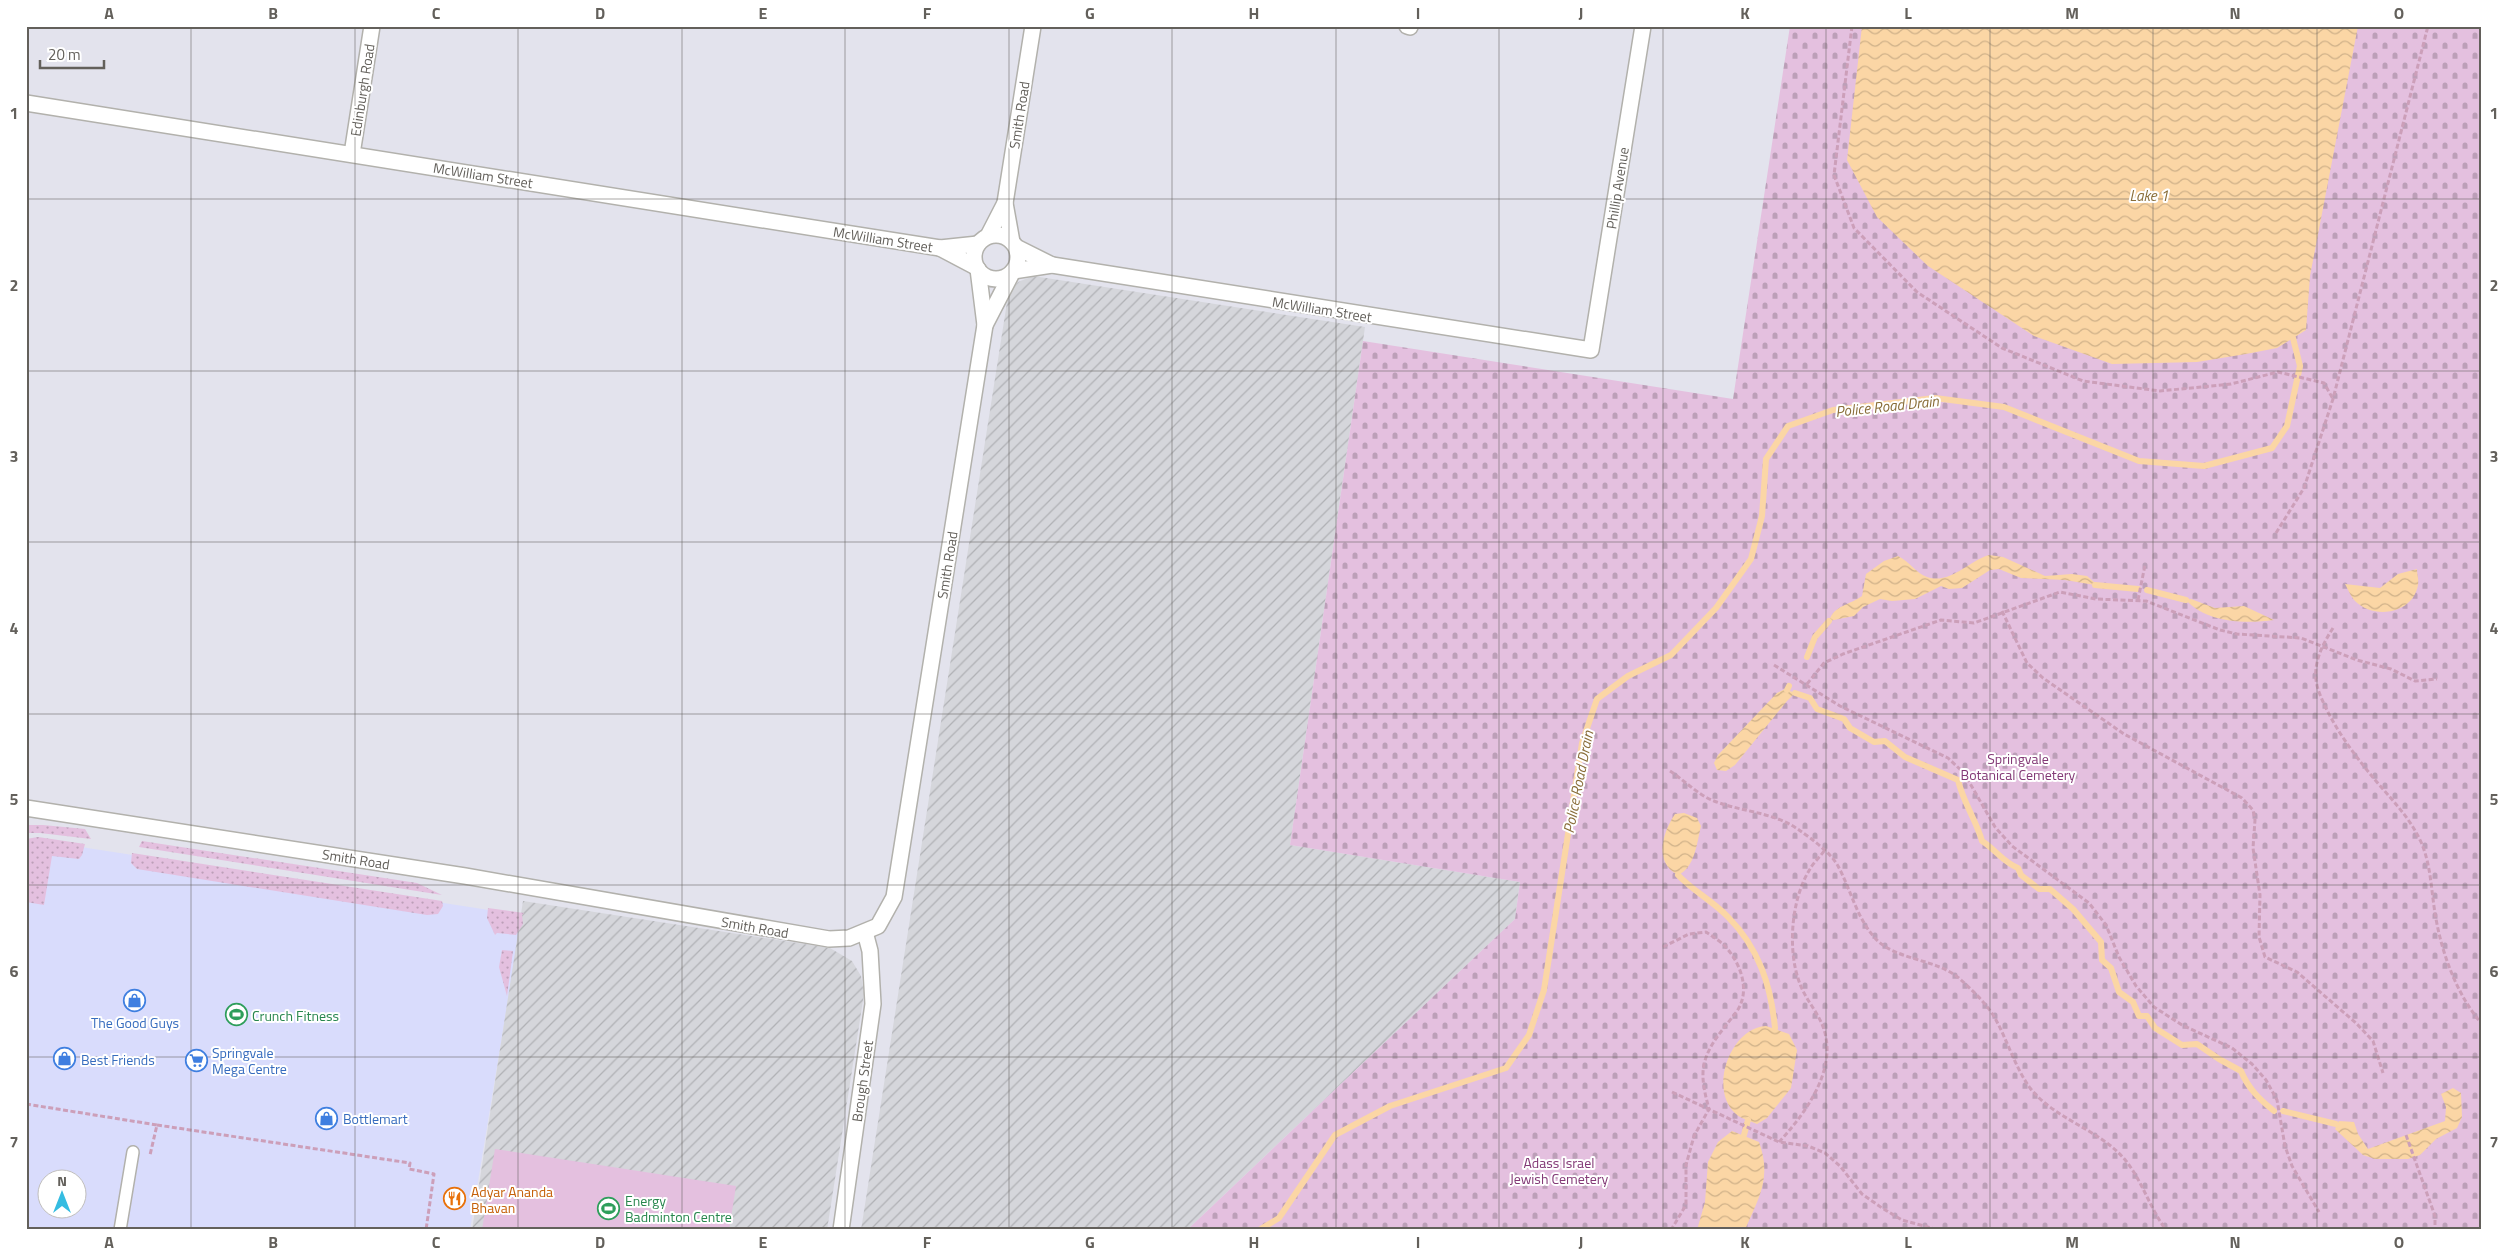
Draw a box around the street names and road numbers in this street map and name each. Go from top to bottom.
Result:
street label: Edinburgh Road [344,42,380,138]
street label: Smith Road [1003,80,1035,150]
street label: Phillip Avenue [1600,146,1634,230]
street label: McWilliam Street [432,157,534,193]
street label: McWilliam Street [832,221,934,257]
street label: McWilliam Street [1271,291,1373,327]
street label: Smith Road [931,530,963,600]
street label: Smith Road [321,843,391,875]
street label: Smith Road [720,911,790,943]
street label: Brough Street [846,1039,878,1123]

